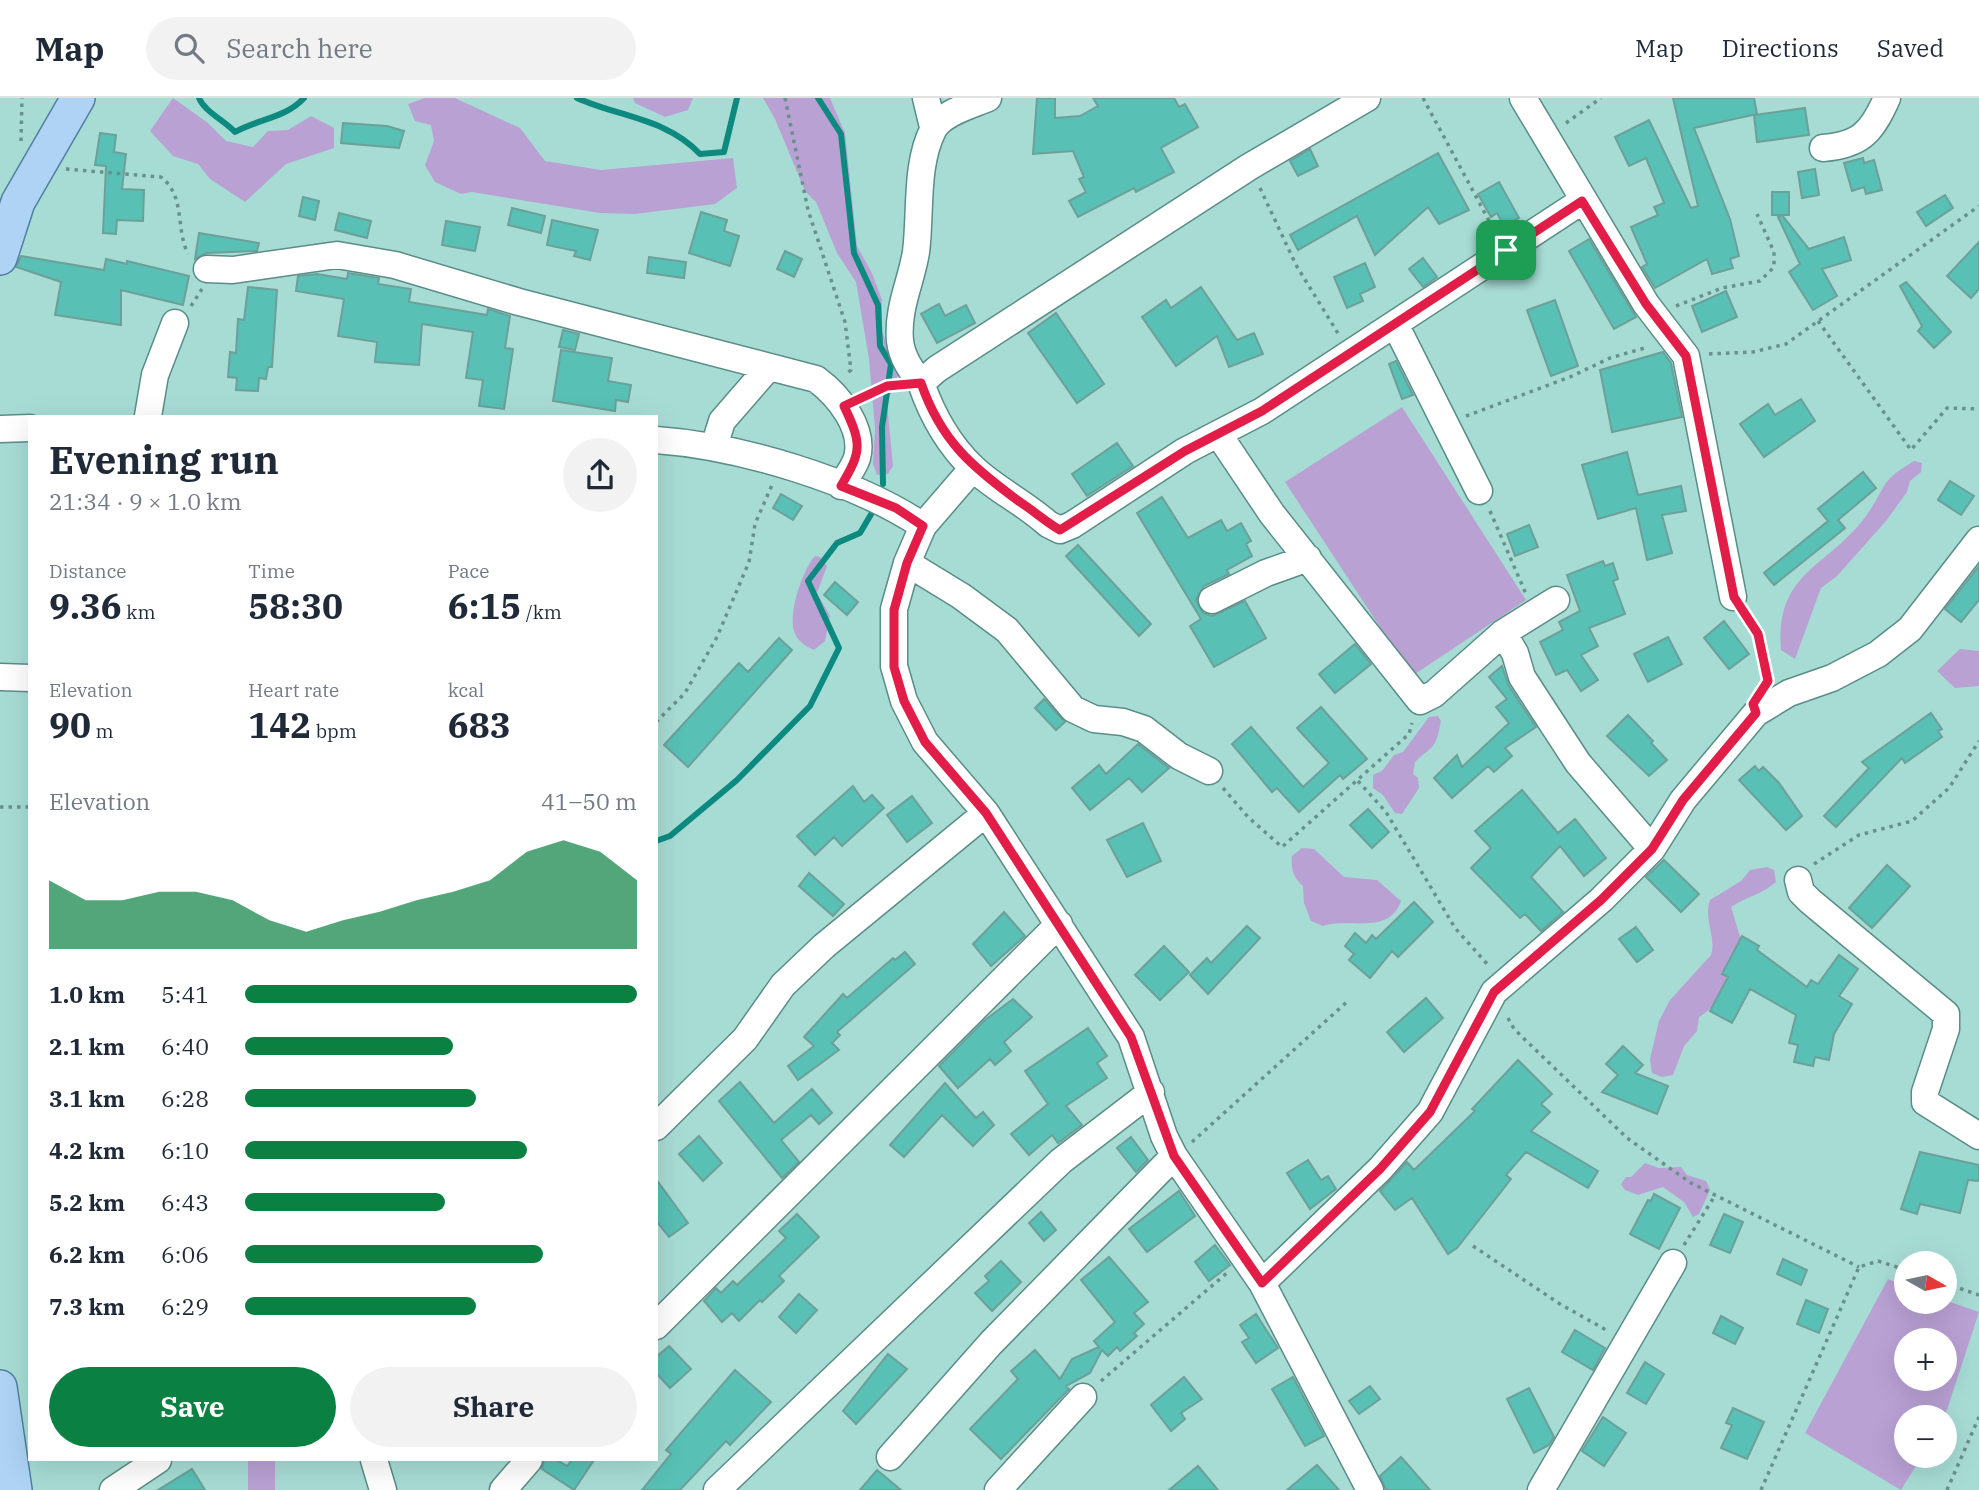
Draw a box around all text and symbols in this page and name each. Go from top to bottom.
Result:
search box [146,17,636,80]
text: Map [35,27,104,70]
icon: search [170,29,208,67]
text: Search here [226,31,373,65]
text: Map [1635,32,1684,64]
text: Directions [1722,32,1839,64]
text: Saved [1877,32,1944,64]
pin [1476,220,1536,280]
icon: arrive [1487,231,1525,269]
text: Evening run [49,435,279,484]
button: share [563,438,637,512]
text: 21:34 · 9 × 1.0 km [49,486,242,516]
text: Distance [49,559,127,583]
text: Time [248,559,295,583]
text: Pace [448,559,489,583]
text: 9.36 [49,583,122,629]
text: 58:30 [248,583,343,629]
text: 6:15 [448,583,521,629]
text: km [122,600,156,624]
text: /km [521,600,562,624]
text: Elevation [49,678,133,702]
text: Heart rate [248,678,339,702]
text: kcal [448,678,484,702]
text: 90 [49,702,91,748]
text: 142 [248,702,311,748]
text: 683 [448,702,511,748]
text: m [91,719,114,743]
text: bpm [311,719,357,743]
text: Elevation [49,786,150,816]
text: 41–50 m [541,786,637,816]
text: 1.0 km [49,979,125,1009]
text: 5:41 [161,979,209,1009]
text: 2.1 km [49,1031,125,1061]
text: 6:40 [161,1031,209,1061]
text: 3.1 km [49,1083,125,1113]
text: 6:28 [161,1083,209,1113]
text: 4.2 km [49,1135,125,1165]
text: 6:10 [161,1135,209,1165]
text: 5.2 km [49,1187,125,1217]
text: 6:43 [161,1187,209,1217]
text: 6.2 km [49,1239,125,1269]
text: 6:06 [161,1239,209,1269]
north arrow [1894,1251,1956,1314]
map controls [1894,1251,1957,1468]
text: 7.3 km [49,1291,125,1321]
text: 6:29 [161,1291,209,1321]
button: + [1894,1328,1957,1391]
button: Save [49,1367,336,1447]
button: Share [350,1367,637,1447]
button: − [1894,1405,1957,1468]

